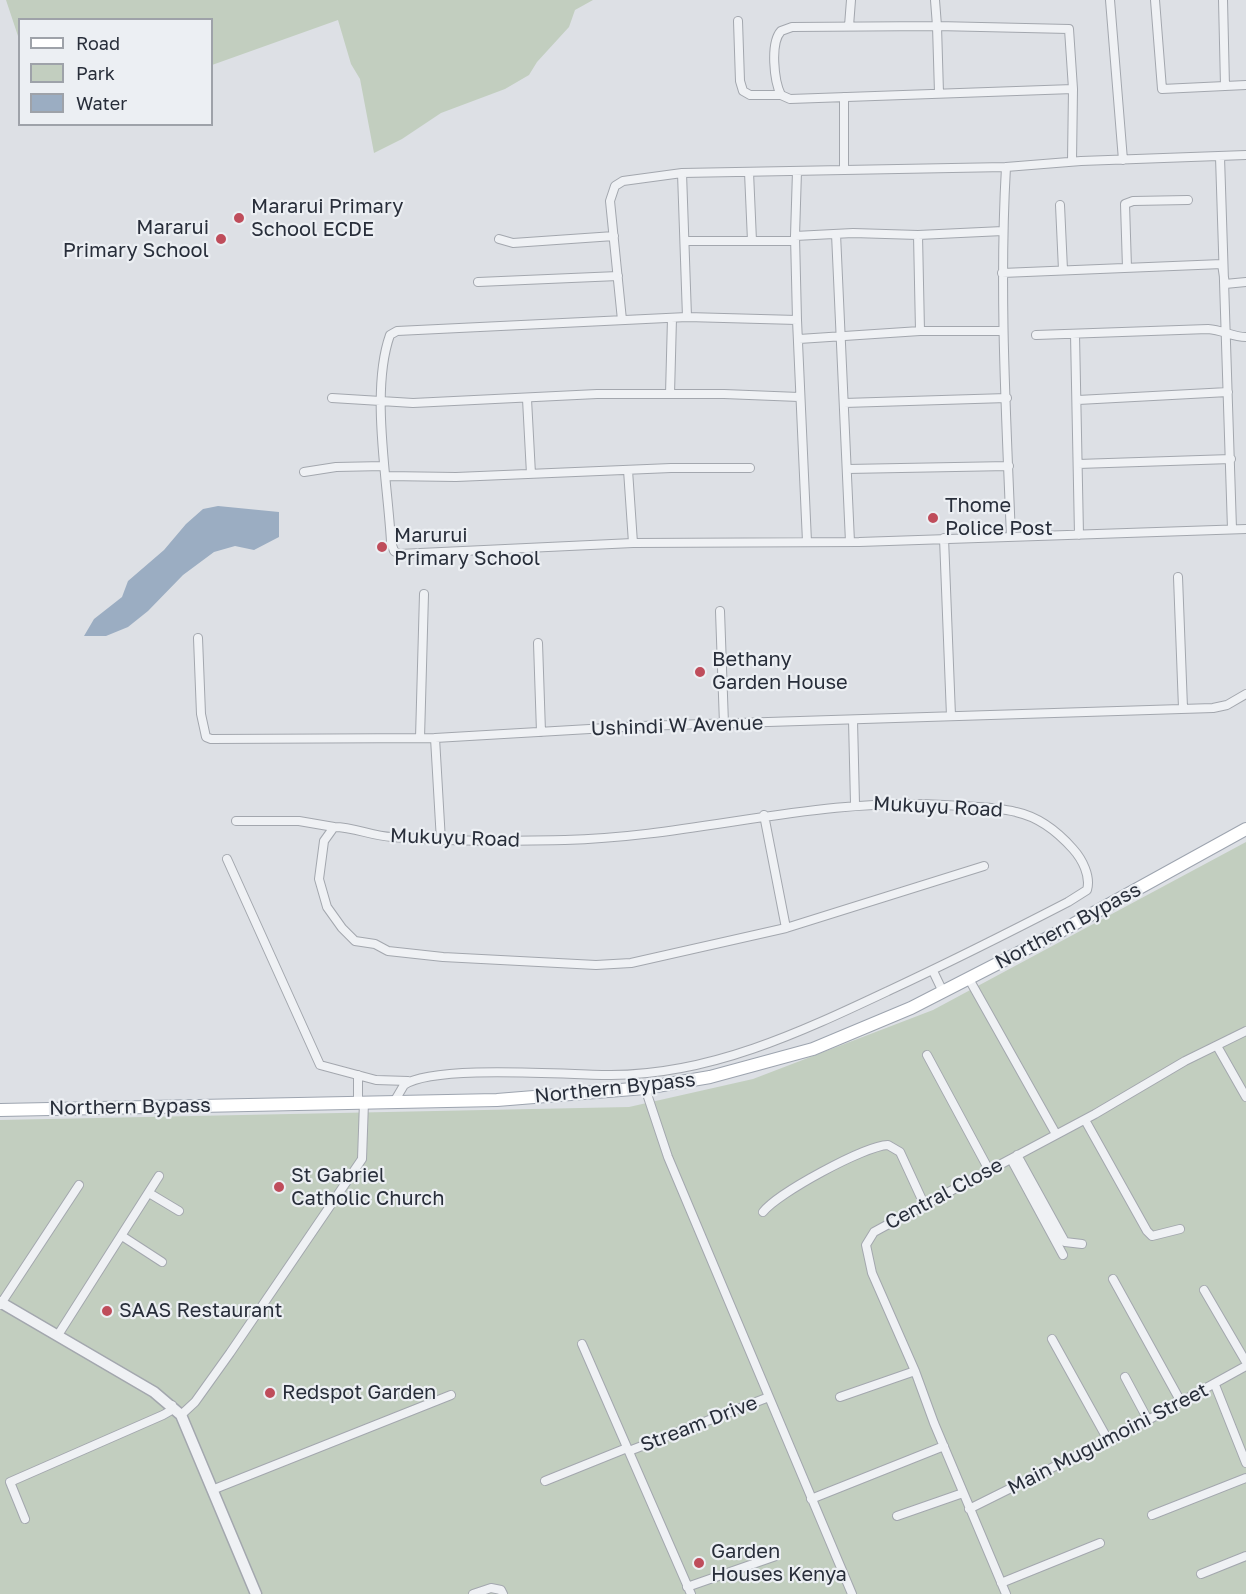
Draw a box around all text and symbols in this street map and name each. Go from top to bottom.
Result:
legend [18,18,213,126]
text: Road [76,32,120,54]
text: Park [76,62,115,84]
text: Water [76,92,127,114]
place label: Mararui Primary School ECDE [251,195,404,242]
marker: Mararui Primary School ECDE [232,211,246,225]
place label: Mararui Primary School [63,216,209,263]
marker: Mararui Primary School [214,232,228,246]
place label: Thome Police Post [945,494,1053,541]
marker: Thome Police Post [926,511,940,525]
place label: Marurui Primary School [394,524,540,571]
marker: Marurui Primary School [375,540,389,554]
place label: Bethany Garden House [712,648,848,695]
marker: Bethany Garden House [693,665,707,679]
street label: Ushindi W Avenue [590,711,764,741]
street label: Mukuyu Road [872,792,1004,822]
street label: Mukuyu Road [390,824,520,852]
street label: Northern Bypass [991,877,1145,975]
street label: Northern Bypass [533,1068,697,1108]
street label: Northern Bypass [49,1094,211,1120]
street label: Central Close [881,1153,1007,1235]
place label: St Gabriel Catholic Church [291,1164,444,1211]
marker: St Gabriel Catholic Church [272,1180,286,1194]
place label: SAAS Restaurant [119,1299,282,1323]
marker: SAAS Restaurant [100,1304,114,1318]
street label: Main Mugumoini Street [1004,1378,1212,1500]
place label: Redspot Garden [282,1381,436,1405]
marker: Redspot Garden [263,1386,277,1400]
street label: Stream Drive [637,1391,761,1457]
place label: Garden Houses Kenya [711,1540,847,1587]
marker: Garden Houses Kenya [692,1556,706,1570]

